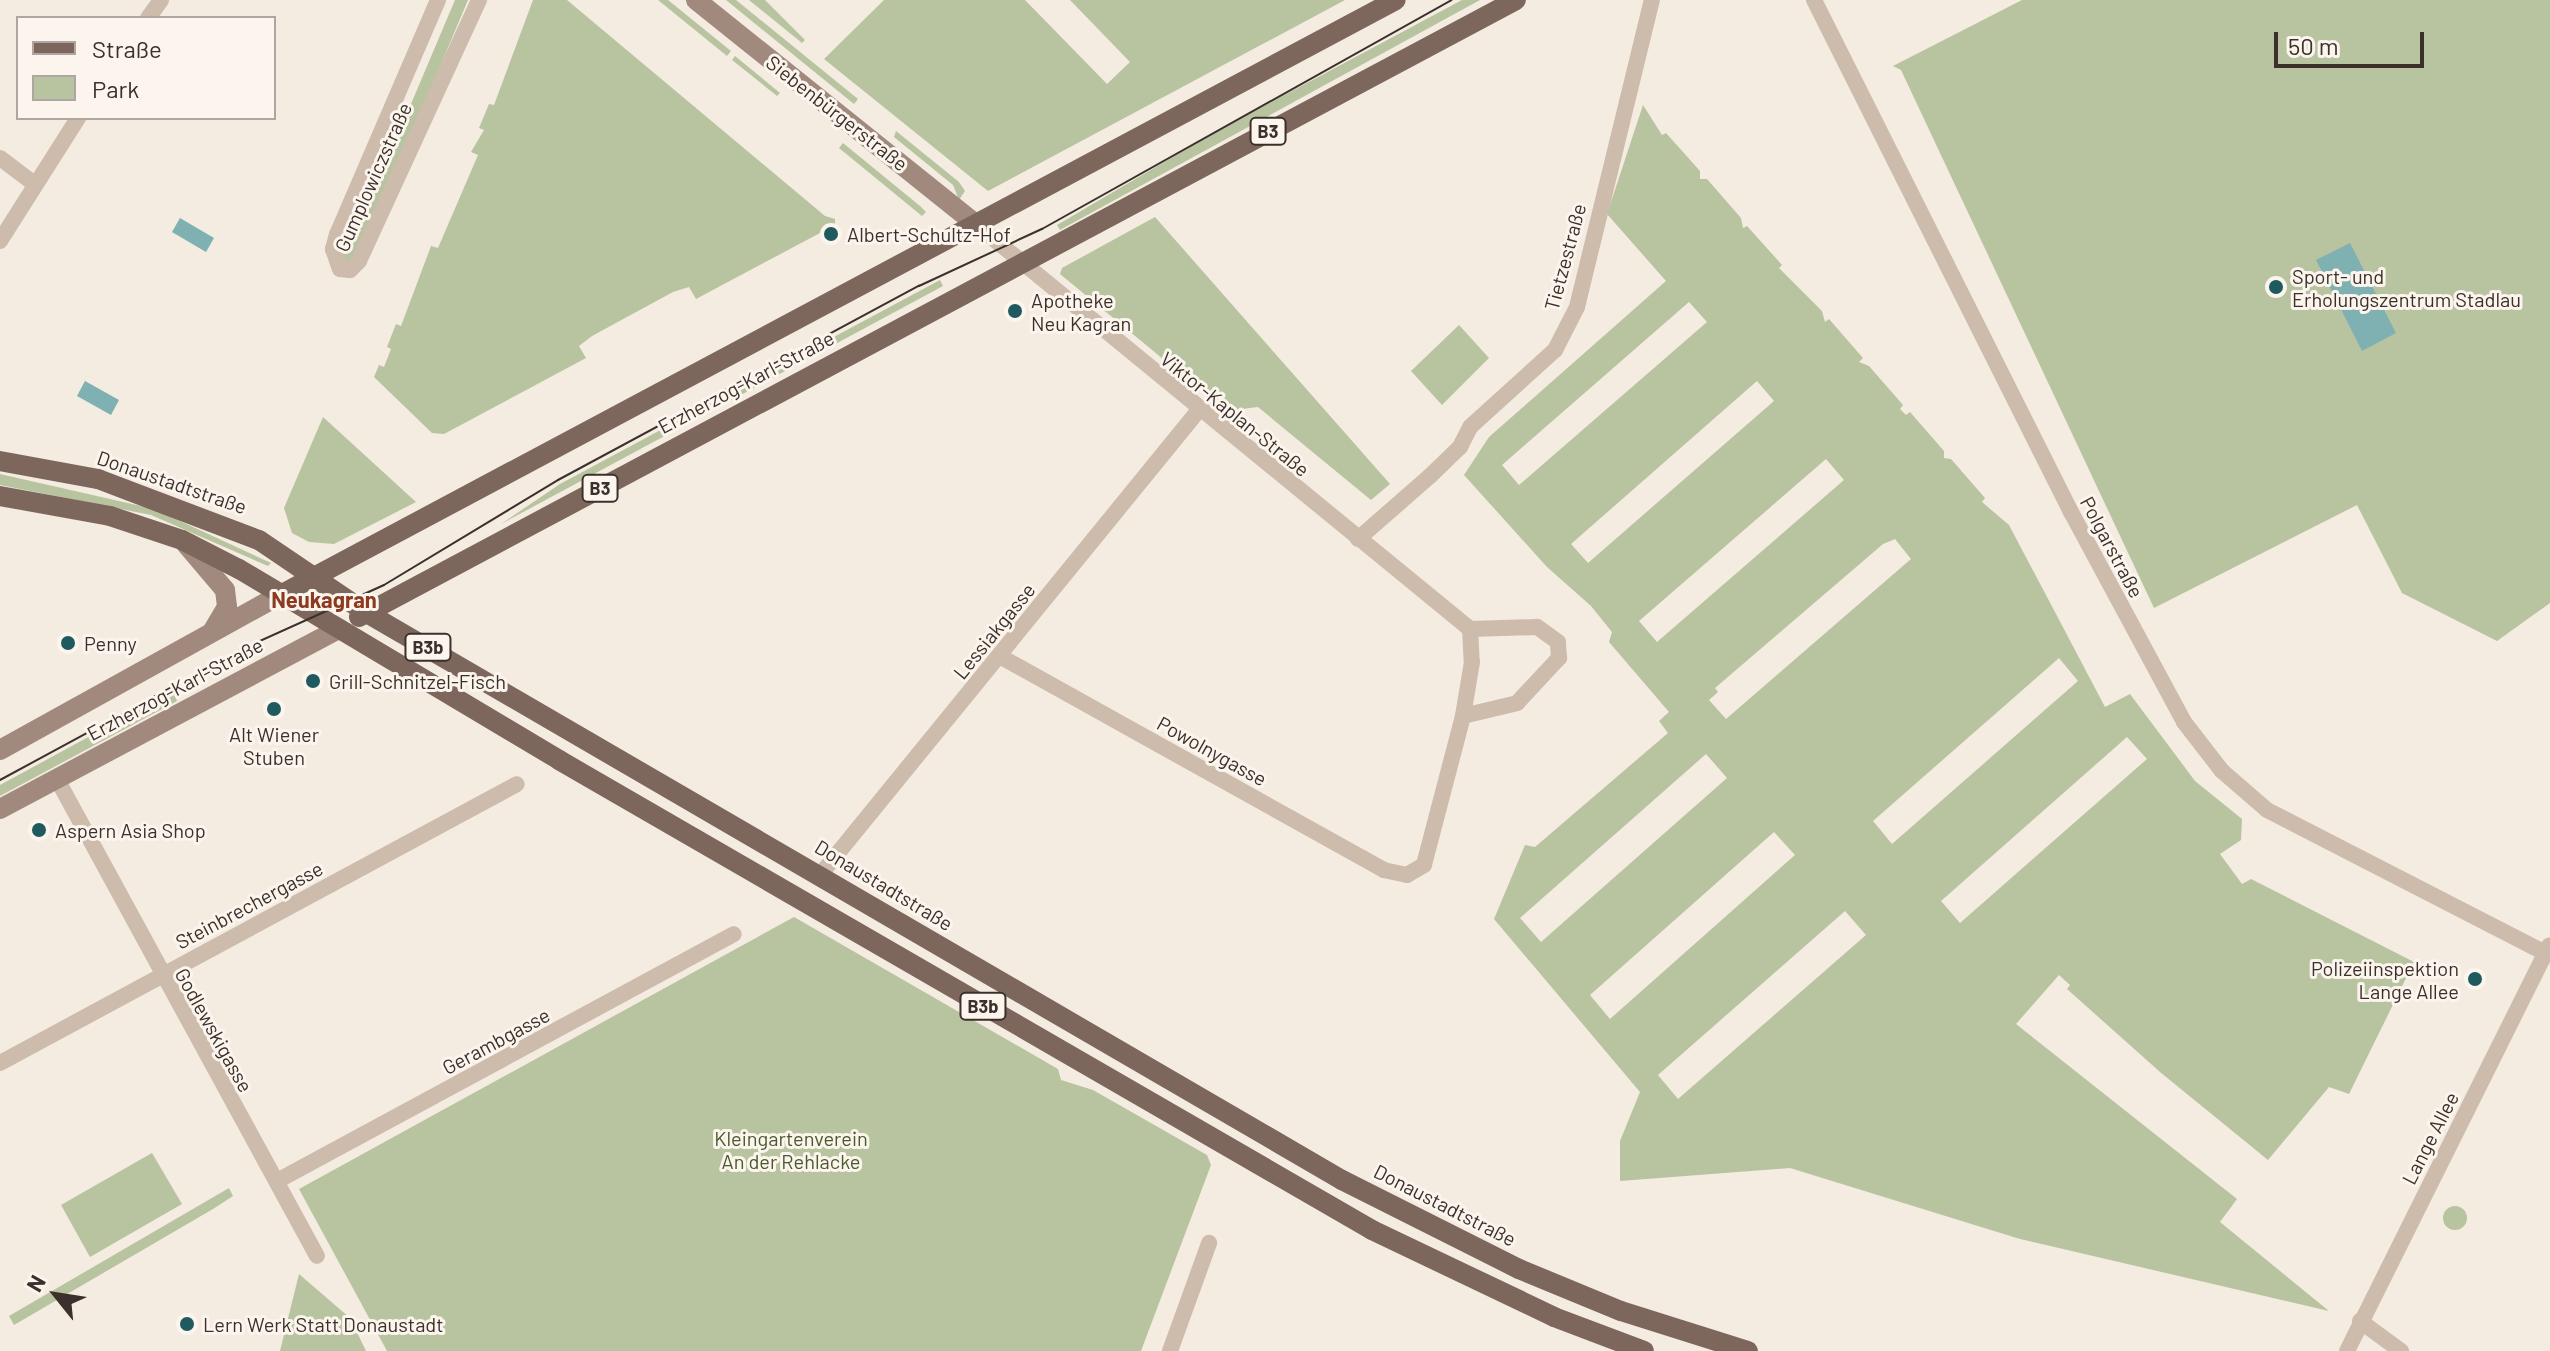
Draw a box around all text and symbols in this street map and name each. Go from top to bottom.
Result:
legend [16,16,276,120]
scale bar [2278,16,2428,66]
text: 50 m [2288,31,2339,60]
text: Straße [92,34,162,63]
street label: Siebenbürgerstraße [761,50,913,176]
text: Park [92,74,139,103]
street label: Gumplowiczstraße [329,99,417,255]
road number: B3 [1248,117,1288,145]
street label: Tietzestraße [1539,201,1591,313]
place label: Albert-Schultz-Hof [847,222,1011,246]
marker: Albert-Schultz-Hof [822,225,840,243]
place label: Sport- und Erholungszentrum Stadlau [2292,264,2521,311]
marker: Sport- und Erholungszentrum Stadlau [2267,278,2285,296]
place label: Apotheke Neu Kagran [1031,288,1131,335]
marker: Apotheke Neu Kagran [1006,302,1024,320]
street label: Erzherzog-Karl-Straße [654,325,838,439]
street label: Viktor-Kaplan-Straße [1156,346,1314,482]
street label: Donaustadtstraße [94,445,250,519]
road number: B3 [580,474,620,502]
street label: Polgarstraße [2075,492,2149,602]
street label: Lessiakgasse [948,578,1040,684]
district label: Neukagran [271,587,377,613]
place label: Penny [84,631,137,655]
street label: Erzherzog-Karl-Straße [83,632,267,746]
road number: B3b [404,633,452,661]
marker: Penny [59,634,77,652]
place label: Grill-Schnitzel-Fisch [329,669,506,693]
marker: Grill-Schnitzel-Fisch [304,672,322,690]
marker: Alt Wiener Stuben [265,700,283,718]
street label: Powolnygasse [1153,711,1271,791]
place label: Alt Wiener Stuben [229,722,319,769]
place label: Aspern Asia Shop [55,818,206,842]
marker: Aspern Asia Shop [30,821,48,839]
street label: Donaustadtstraße [811,834,957,936]
street label: Steinbrechergasse [171,856,327,954]
place label: Polizeiinspektion Lange Allee [2311,956,2459,1003]
street label: Godlewskigasse [170,964,258,1096]
marker: Polizeiinspektion Lange Allee [2466,970,2484,988]
road number: B3b [959,992,1007,1020]
street label: Gerambgasse [438,1003,554,1079]
street label: Lange Allee [2397,1088,2463,1188]
park label: Kleingartenverein An der Rehlacke [714,1126,868,1173]
street label: Donaustadtstraße [1370,1159,1520,1251]
north arrow [16,1255,96,1335]
text: N [20,1270,50,1296]
place label: Lern Werk Statt Donaustadt [203,1312,444,1336]
marker: Lern Werk Statt Donaustadt [178,1315,196,1333]

